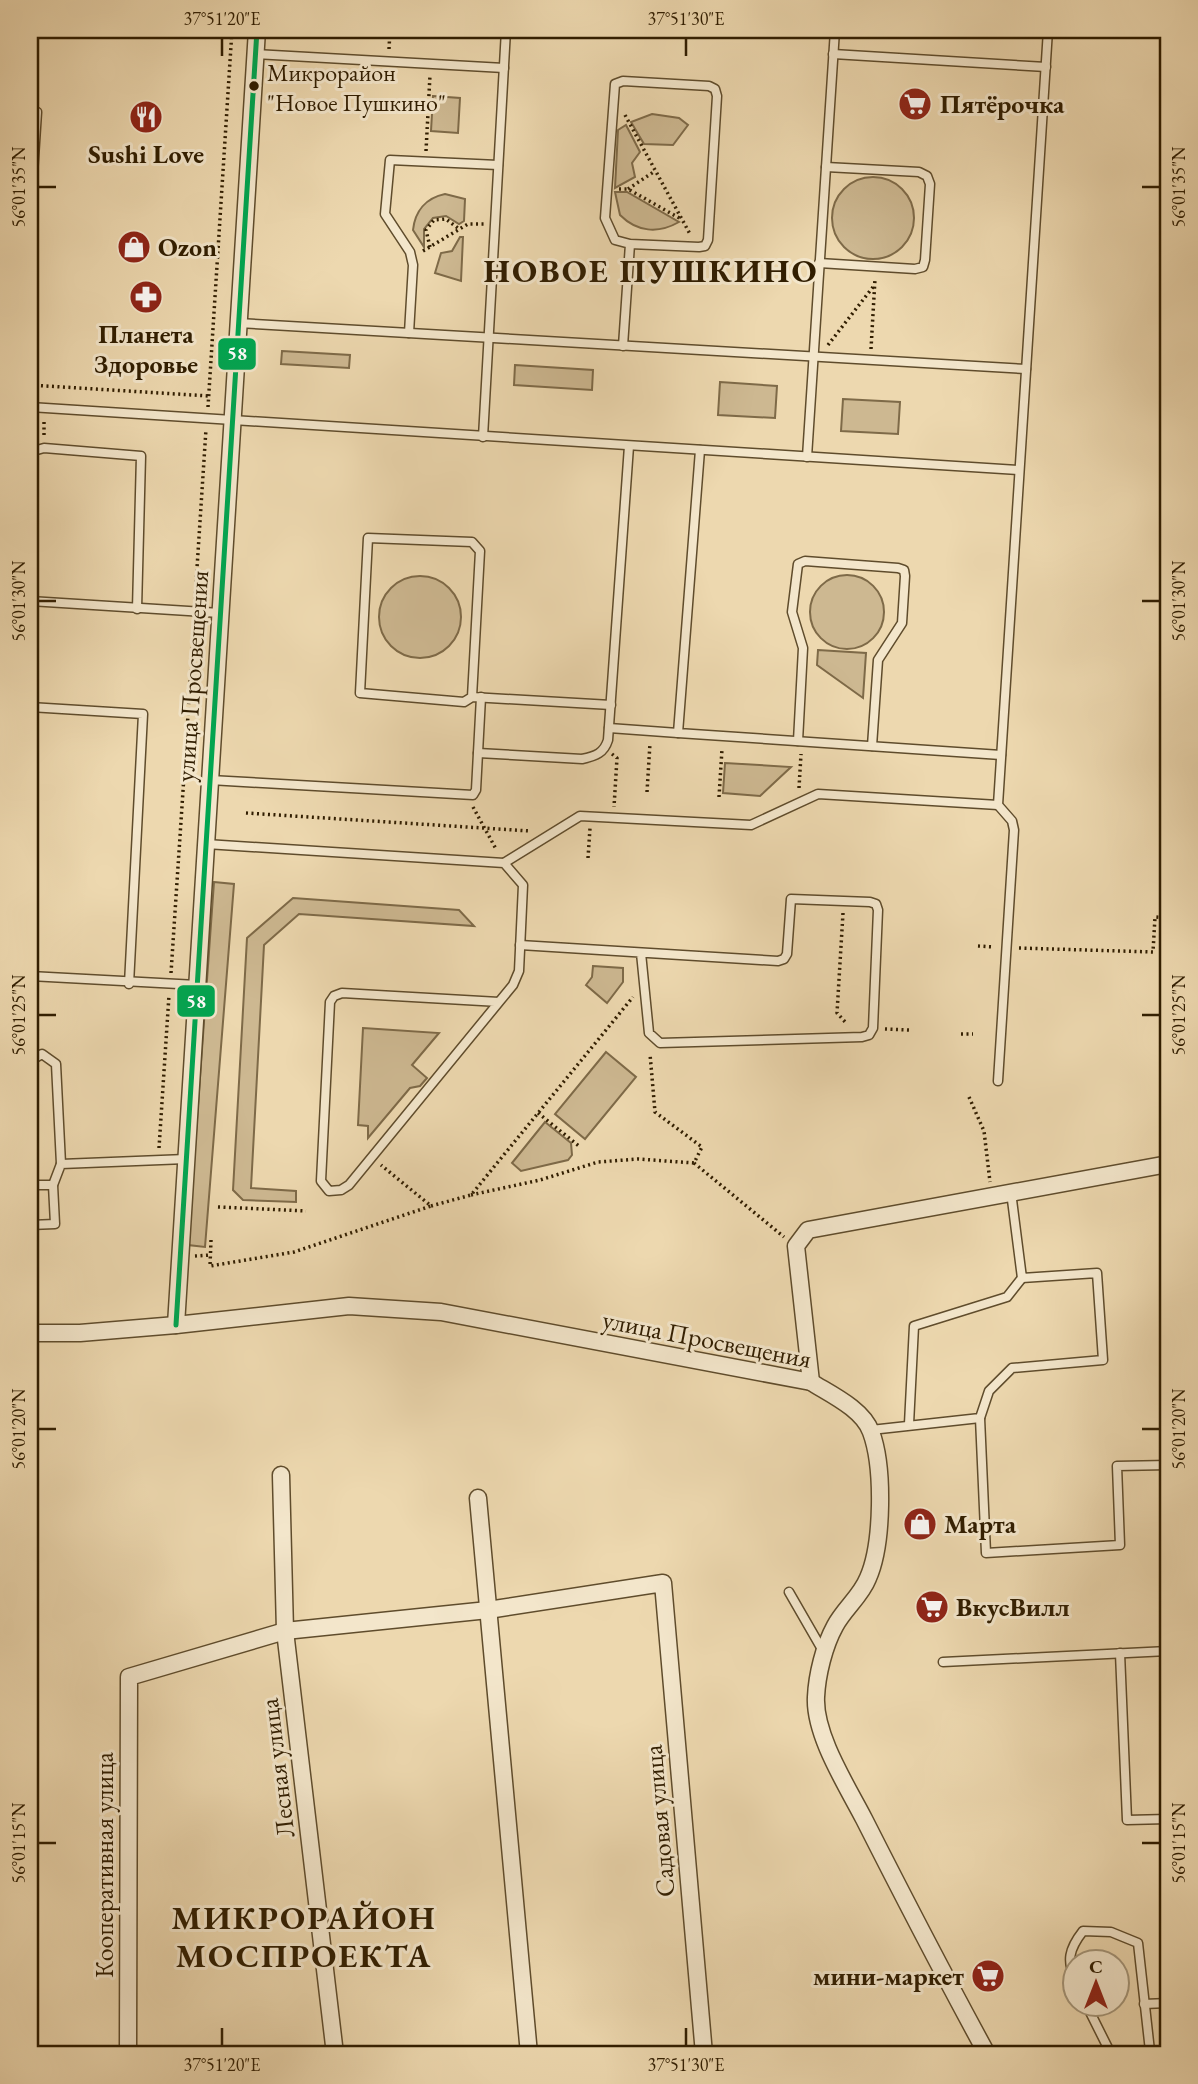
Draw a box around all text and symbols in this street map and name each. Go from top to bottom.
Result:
text: 37°51'20"E [184,7,260,30]
text: 37°51'30"E [648,7,724,30]
place label: Микрорайон "Новое Пушкино" [267,57,446,118]
marker: Микрорайон "Новое Пушкино" [247,79,261,93]
supermarket icon: Пятёрочка [896,85,934,123]
place label: Пятёрочка [940,87,1065,121]
restaurant icon: Sushi Love [127,98,165,136]
place label: Sushi Love [88,137,204,171]
text: 56°01'35"N [7,146,30,227]
text: 56°01'35"N [1167,146,1190,227]
shop icon: Ozon [115,228,153,266]
place label: Ozon [158,230,217,264]
district label: НОВОЕ ПУШКИНО [484,249,818,292]
pharmacy icon: Планета Здоровье [127,278,165,316]
place label: Планета Здоровье [94,317,198,381]
line badge: 58 [217,337,257,371]
text: 58 [227,341,247,366]
text: 56°01'30"N [7,560,30,641]
text: 56°01'30"N [1167,560,1190,641]
street label: улица Просвещения [168,569,216,783]
text: 56°01'25"N [7,974,30,1055]
text: 56°01'25"N [1167,974,1190,1055]
line badge: 58 [176,984,216,1018]
text: 58 [186,989,206,1014]
street label: улица Просвещения [600,1302,814,1376]
text: 56°01'20"N [7,1388,30,1469]
text: 56°01'20"N [1167,1388,1190,1469]
shop icon: Марта [901,1505,939,1543]
place label: Марта [944,1507,1017,1541]
supermarket icon: ВкусВилл [913,1588,951,1626]
place label: ВкусВилл [956,1590,1070,1624]
street label: Лесная улица [252,1696,302,1840]
street label: Садовая улица [635,1743,683,1898]
street label: Кооперативная улица [87,1751,121,1978]
text: 56°01'15"N [7,1802,30,1883]
text: 56°01'15"N [1167,1802,1190,1883]
district label: МИКРОРАЙОН МОСПРОЕКТА [171,1896,437,1977]
north arrow [1062,1948,1132,2018]
text: С [1089,1954,1103,1979]
supermarket icon: мини-маркет [969,1957,1007,1995]
place label: мини-маркет [813,1959,964,1993]
text: 37°51'20"E [184,2053,260,2076]
text: 37°51'30"E [648,2053,724,2076]

